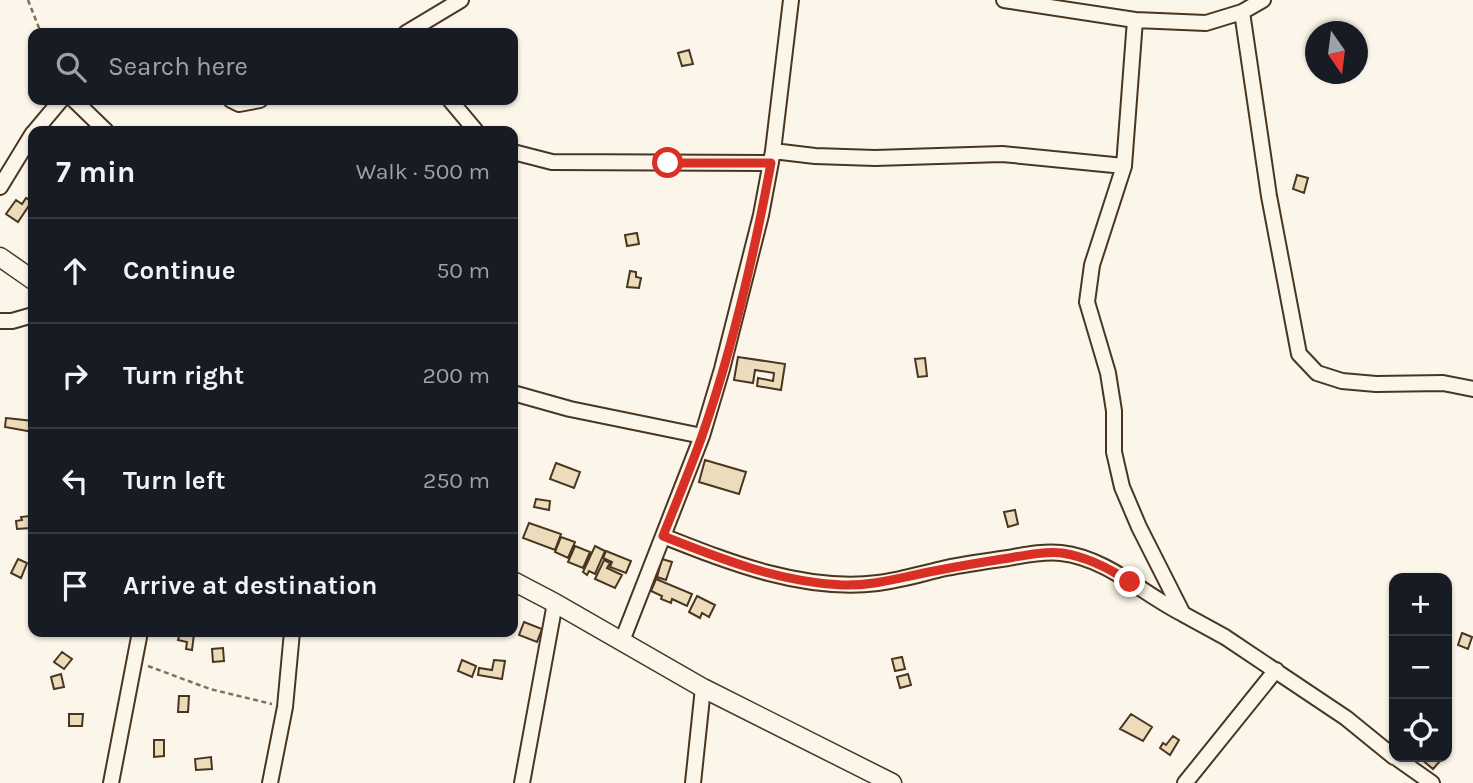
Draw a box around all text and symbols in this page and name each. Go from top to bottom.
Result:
north arrow [1305,21,1368,84]
search box [28,28,518,105]
icon: search [52,48,90,86]
text: Search here [108,51,248,82]
route start [652,147,683,178]
text: 7 min [56,154,136,190]
text: Walk · 500 m [356,158,490,185]
icon: ahead [56,252,94,290]
text: Continue [123,255,235,286]
text: 50 m [436,257,490,284]
icon: right [56,357,94,395]
text: Turn right [123,360,244,391]
text: 200 m [422,362,490,389]
icon: left [56,462,94,500]
text: Turn left [123,465,225,496]
text: 250 m [423,467,490,494]
route end [1114,566,1145,597]
icon: arrive [56,567,94,605]
text: Arrive at destination [123,570,377,601]
map controls [1389,573,1452,762]
button: + [1389,573,1452,636]
button: − [1389,636,1452,699]
button: locate [1389,699,1452,762]

